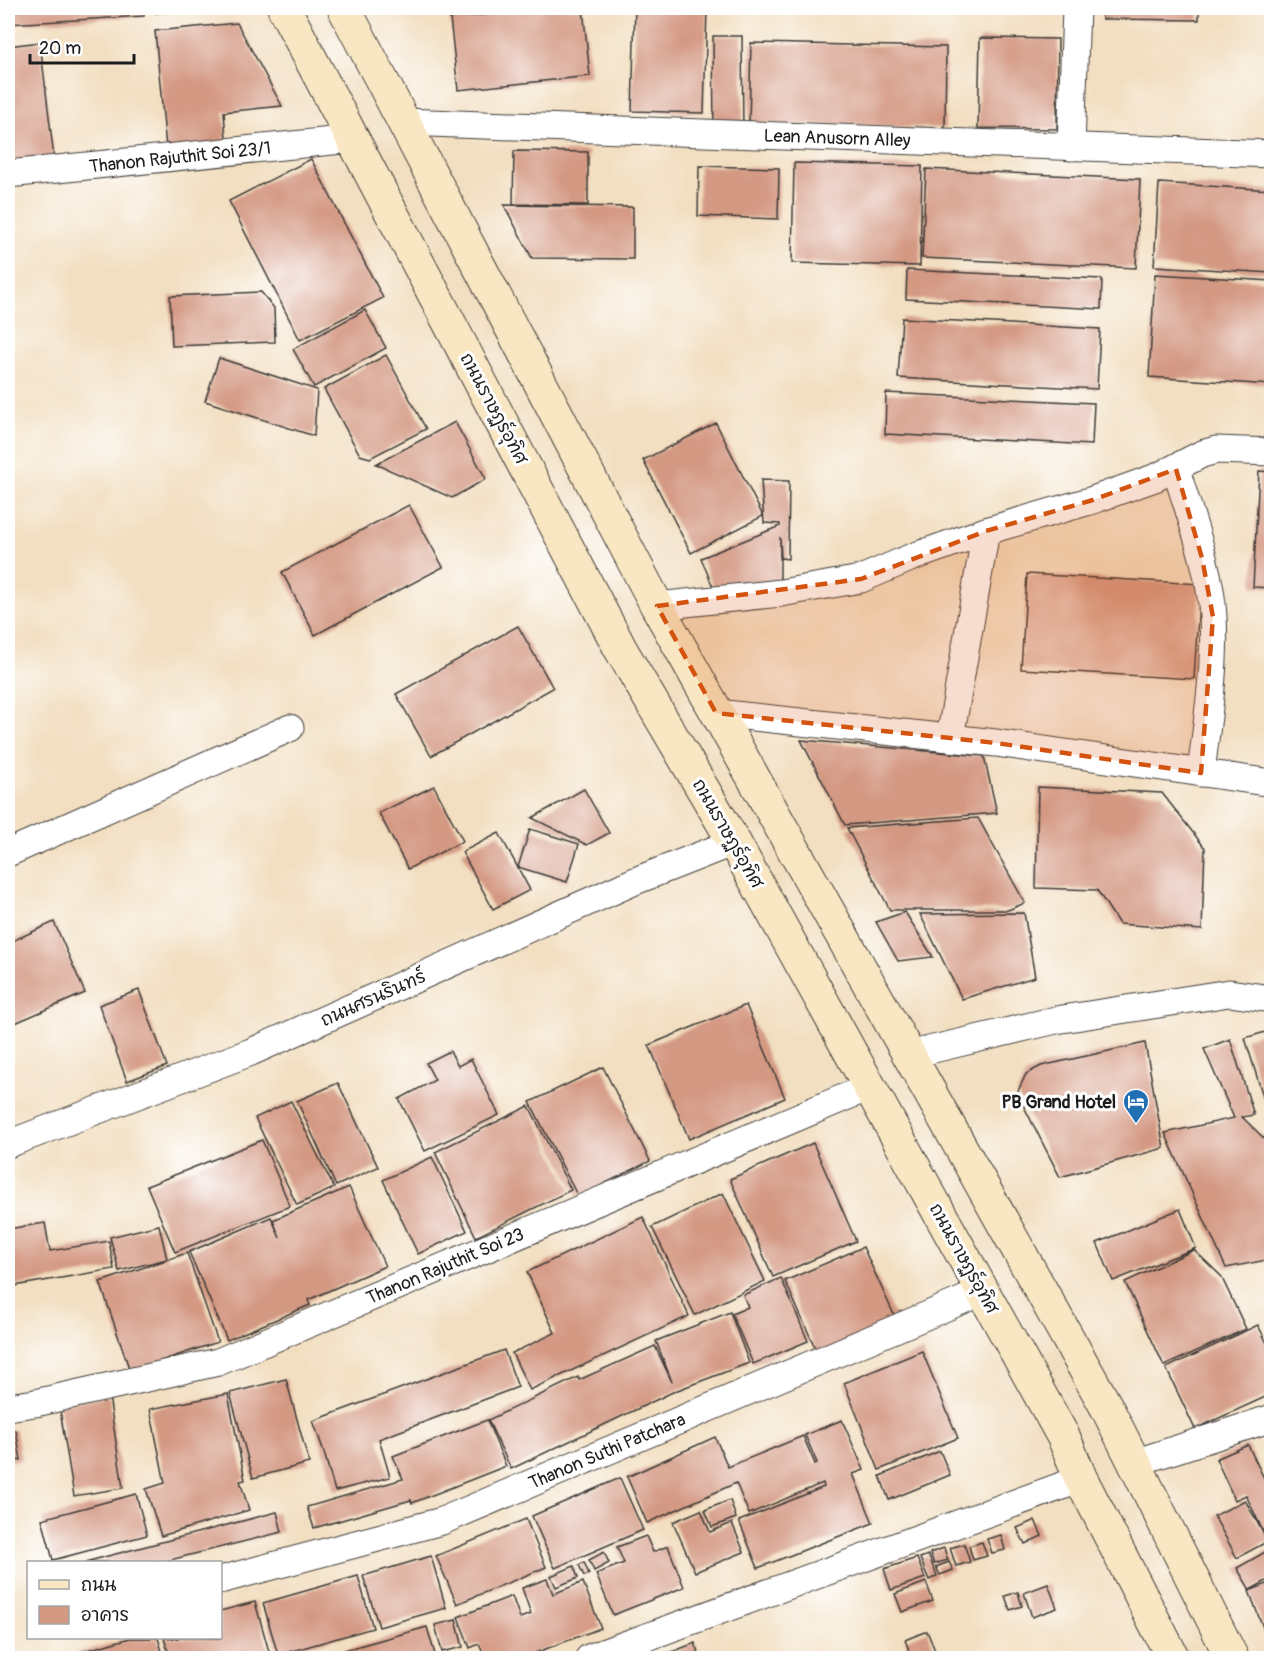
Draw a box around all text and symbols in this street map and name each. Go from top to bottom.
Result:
scale bar [30,27,134,65]
text: 20 m [39,37,81,60]
street label: Lean Anusorn Alley [763,124,911,153]
street label: Thanon Rajuthit Soi 23/1 [88,137,272,178]
street label: ถนนราษฏร์อุทิศ [453,348,535,470]
street label: ถนนราษฏร์อุทิศ [685,774,771,894]
street label: ถนนศรนรินทร์ [316,963,430,1032]
hotel icon: PB Grand Hotel [1121,1087,1151,1125]
place label: PB Grand Hotel [1001,1091,1116,1114]
street label: ถนนราษฏร์อุทิศ [922,1198,1006,1320]
street label: Thanon Rajuthit Soi 23 [363,1223,528,1310]
street label: Thanon Suthi Patchara [525,1408,689,1495]
legend [27,1561,222,1639]
text: ถนน [81,1574,116,1597]
text: อาคาร [81,1604,129,1627]

